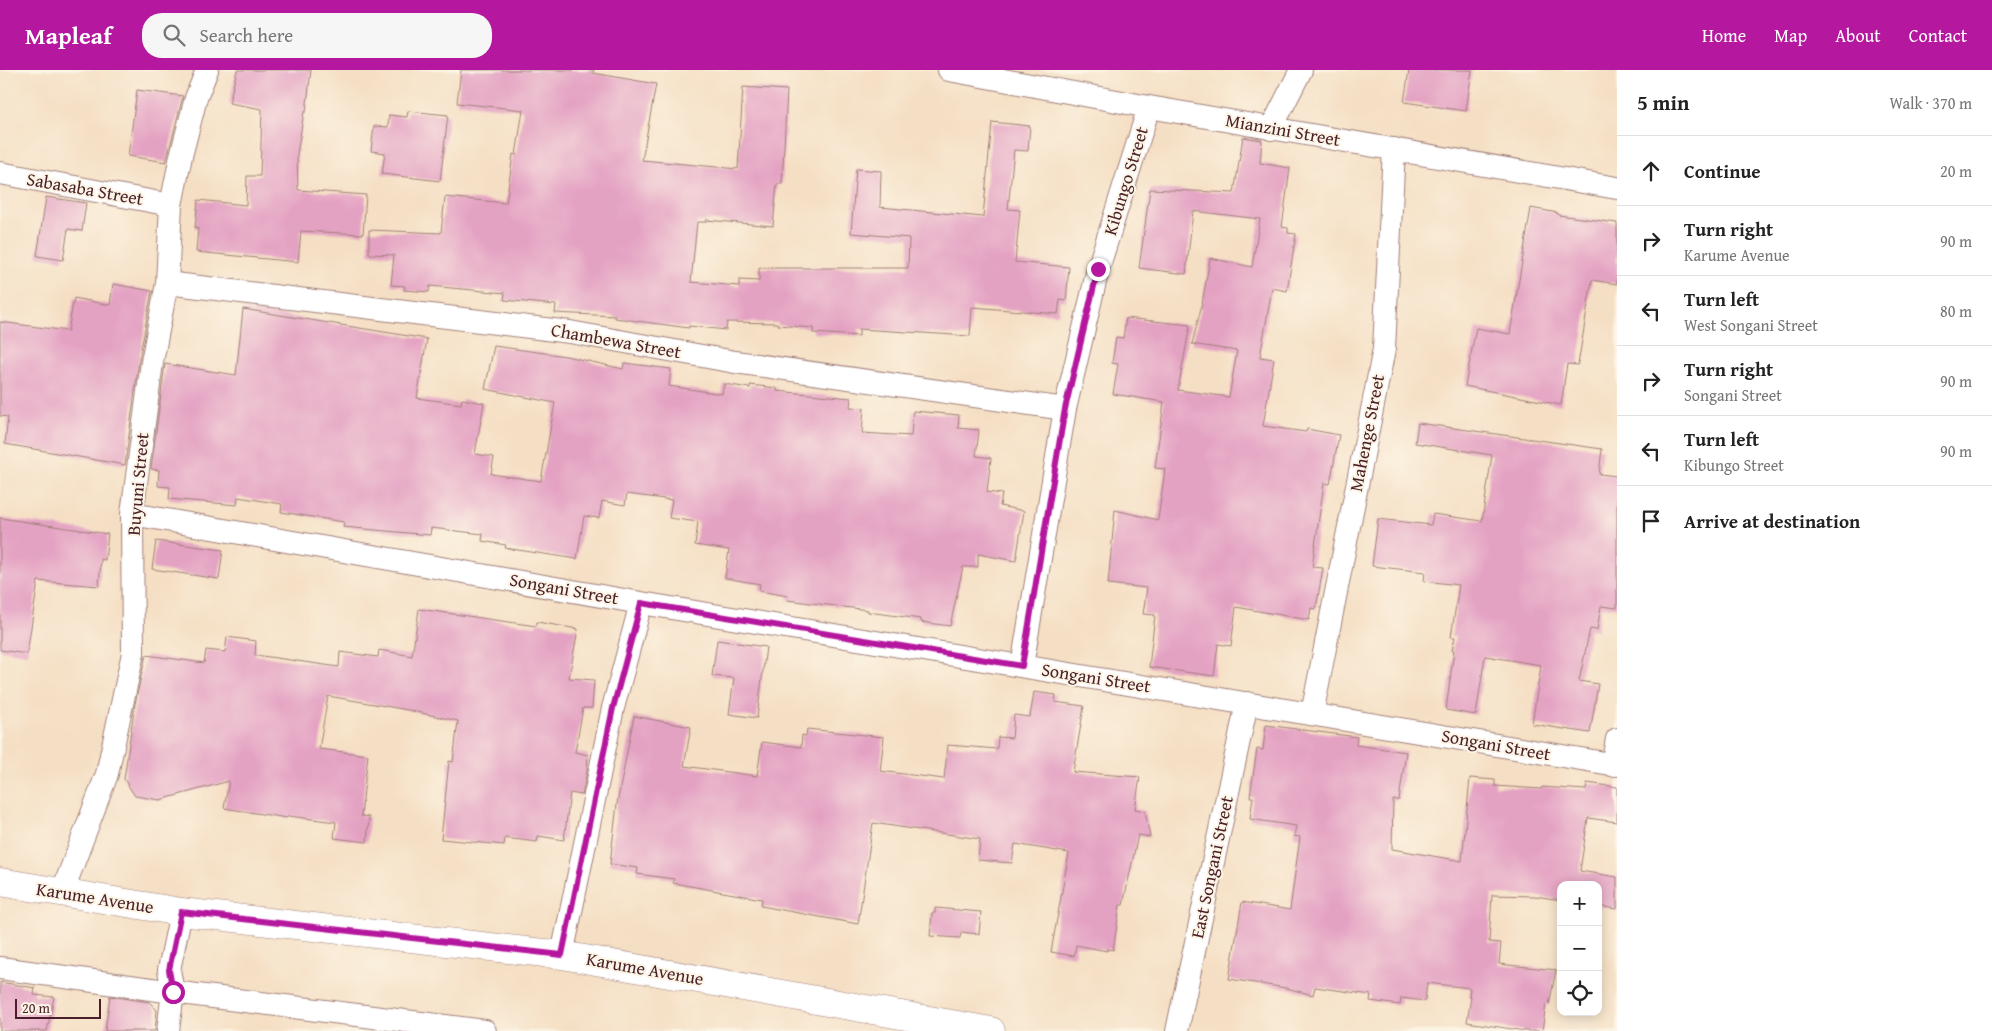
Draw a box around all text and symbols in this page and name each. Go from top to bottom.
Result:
search box [142,13,492,58]
text: Mapleaf [25,18,112,53]
icon: search [160,21,188,49]
text: Search here [200,21,293,49]
text: Home [1702,22,1746,49]
text: Map [1774,22,1807,49]
text: About [1835,22,1881,49]
text: Contact [1909,22,1967,49]
text: 5 min [1637,87,1689,118]
text: Walk · 370 m [1889,91,1972,115]
street label: Mianzini Street [1224,106,1343,153]
street label: Kibungo Street [1096,122,1155,239]
icon: ahead [1637,157,1665,185]
text: Continue [1684,157,1761,185]
text: 20 m [1940,159,1972,183]
street label: Sabasaba Street [25,165,146,212]
text: Turn right [1684,215,1773,243]
icon: right [1637,227,1665,255]
text: 90 m [1940,229,1972,253]
text: Karume Avenue [1684,243,1790,267]
route end [1087,258,1110,281]
text: Turn left [1684,285,1759,313]
icon: left [1637,297,1665,325]
text: 80 m [1940,299,1972,323]
text: West Songani Street [1684,313,1818,337]
street label: Chambewa Street [549,316,684,365]
text: Turn right [1684,355,1773,383]
icon: right [1637,367,1665,395]
text: 90 m [1940,369,1972,393]
street label: Mahenge Street [1342,371,1391,494]
text: Songani Street [1684,383,1782,407]
text: Turn left [1684,425,1759,453]
street label: Buyuni Street [120,431,156,537]
icon: left [1637,437,1665,465]
text: 90 m [1940,439,1972,463]
text: Kibungo Street [1684,453,1784,477]
icon: arrive [1637,507,1665,535]
text: Arrive at destination [1684,507,1860,535]
street label: Songani Street [507,566,621,611]
street label: Songani Street [1040,656,1153,700]
street label: Songani Street [1439,722,1553,767]
street label: East Songani Street [1183,792,1240,941]
street label: Karume Avenue [34,875,156,920]
map controls [1557,881,1602,1016]
button: + [1557,881,1602,926]
button: − [1557,926,1602,971]
street label: Karume Avenue [584,945,706,992]
button: locate [1557,971,1602,1016]
route start [162,981,185,1004]
scale bar [15,996,101,1019]
text: 20 m [22,998,50,1018]

